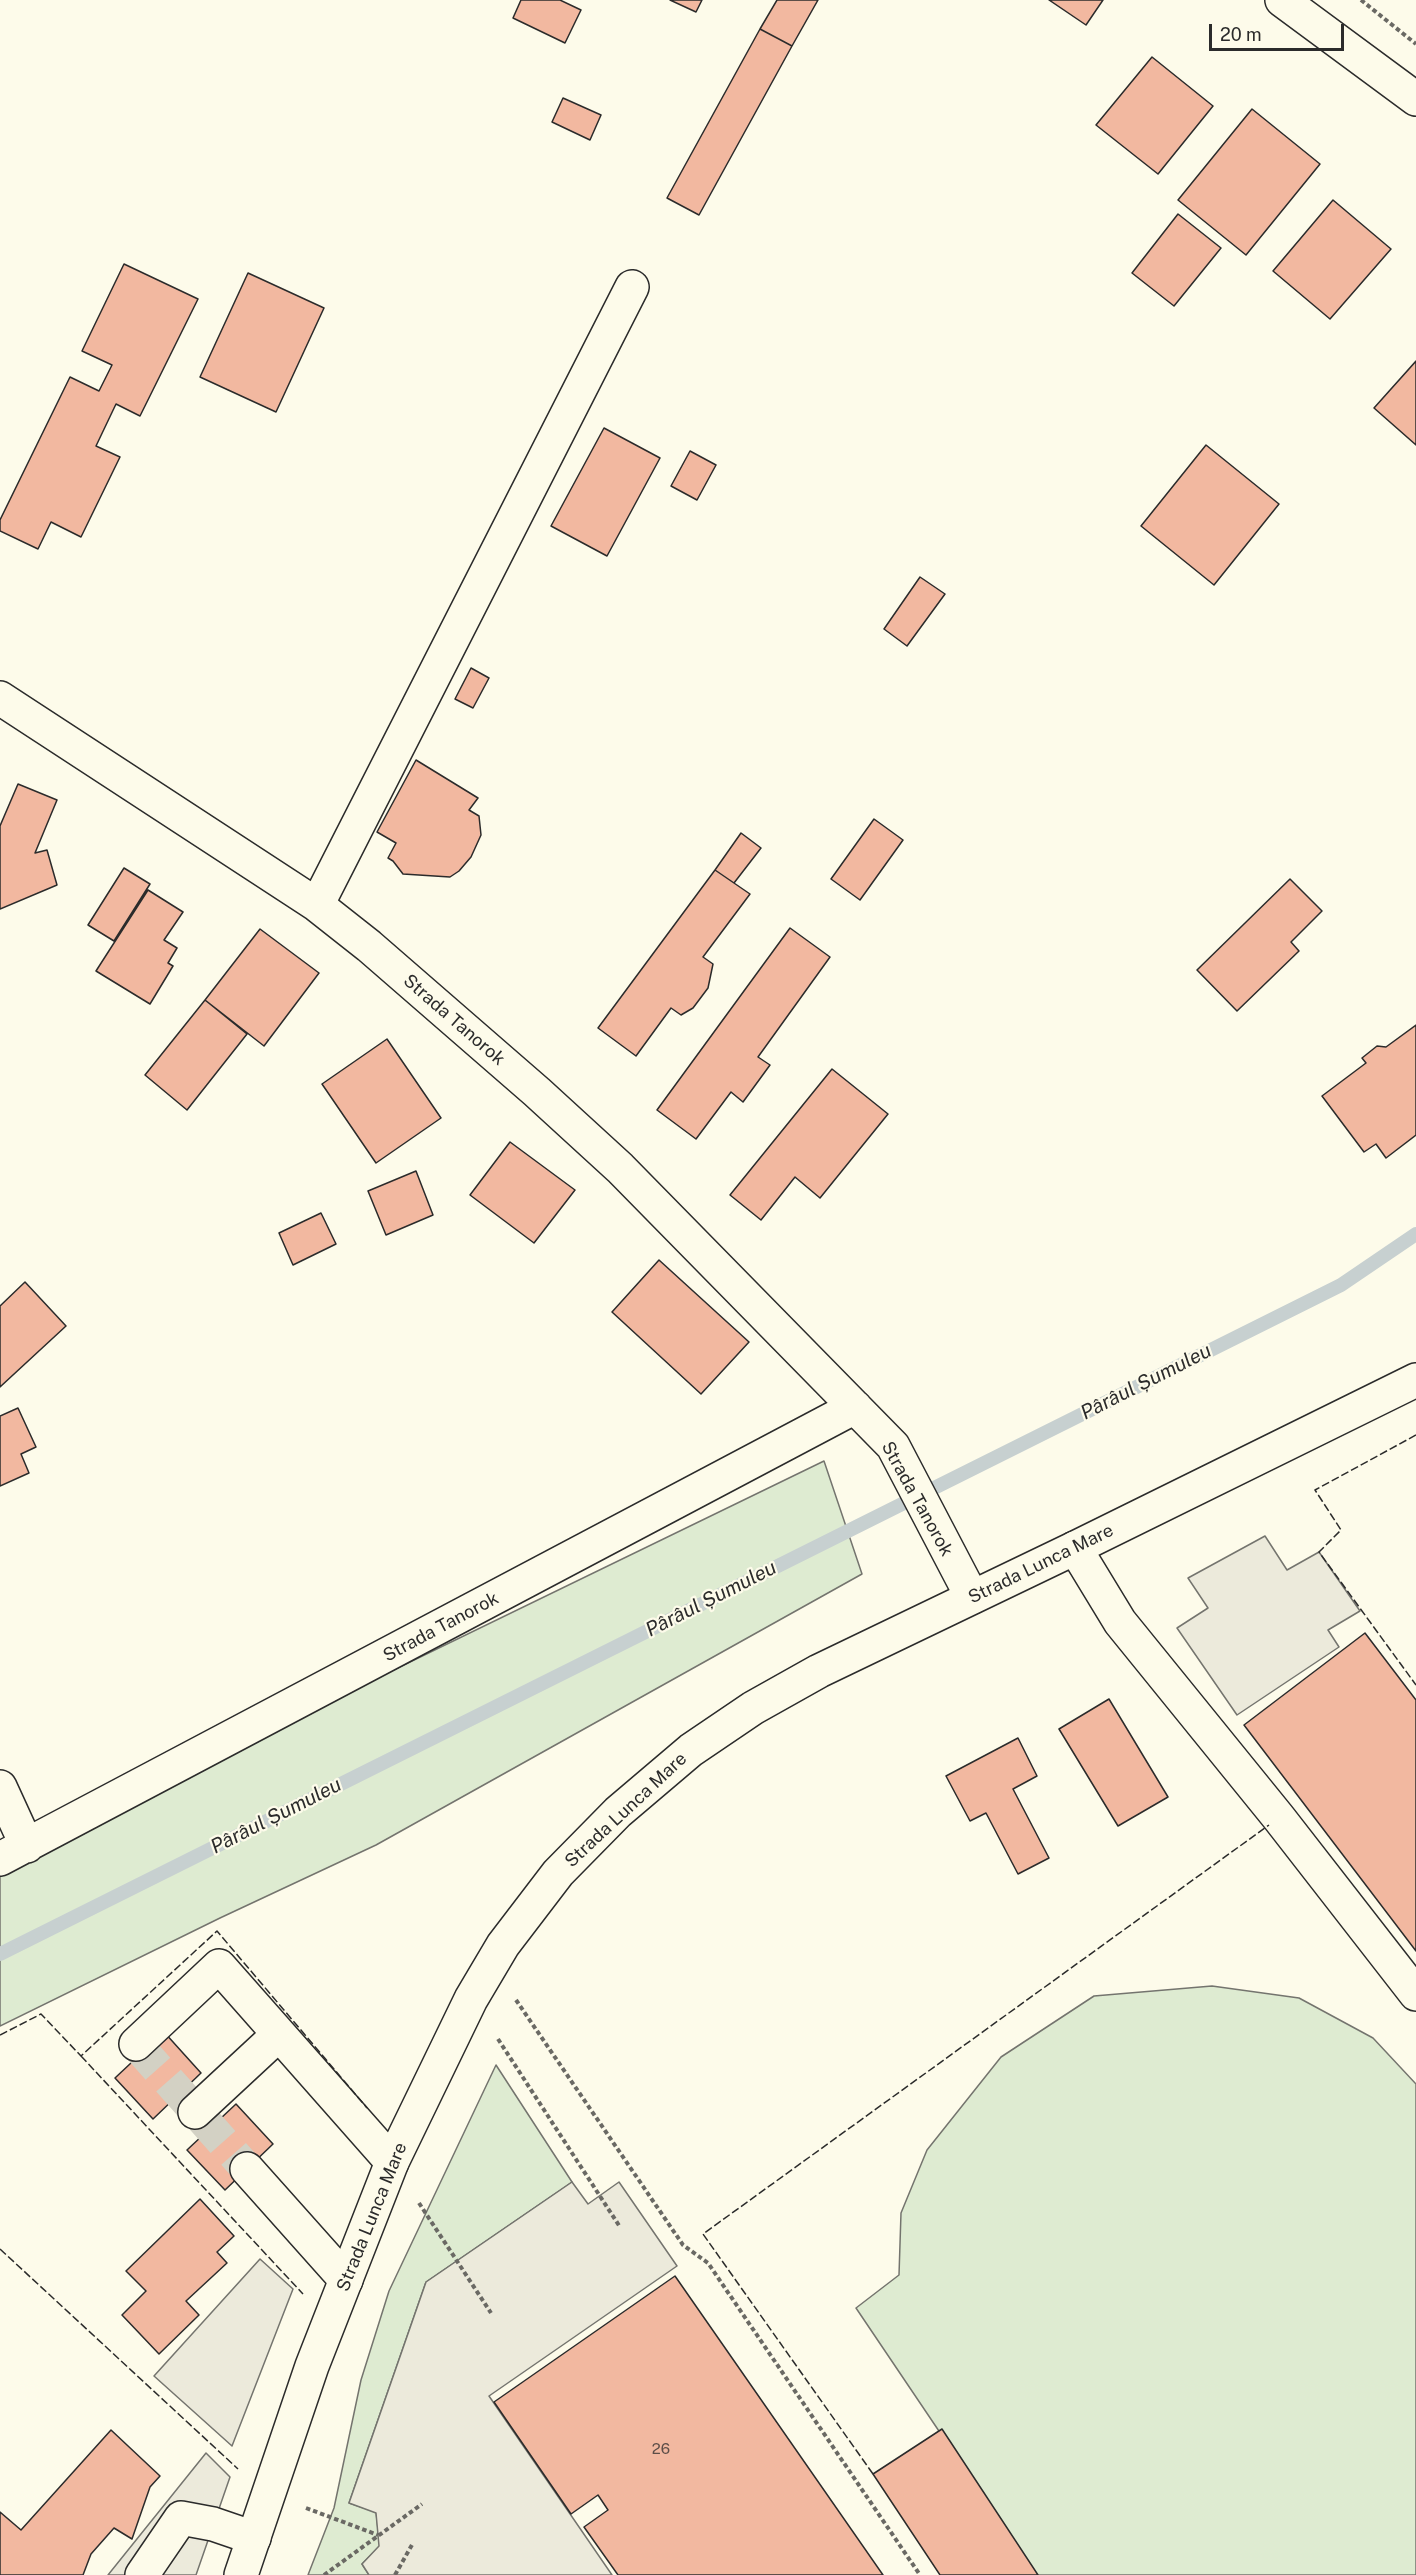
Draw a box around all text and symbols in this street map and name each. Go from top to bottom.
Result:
scale bar [1212,12,1347,50]
text: 20 m [1220,24,1262,45]
street label: Strada Tanorok [399,970,509,1070]
water label: Pârâul Șumuleu [1077,1339,1215,1425]
street label: Strada Tanorok [877,1438,957,1560]
street label: Strada Lunca Mare [965,1520,1117,1608]
water label: Pârâul Șumuleu [642,1556,780,1642]
street label: Strada Tanorok [380,1587,502,1667]
street label: Strada Lunca Mare [561,1748,691,1872]
water label: Pârâul Șumuleu [207,1773,345,1859]
street label: Strada Lunca Mare [332,2139,412,2295]
house number: 26 [652,2440,670,2458]

